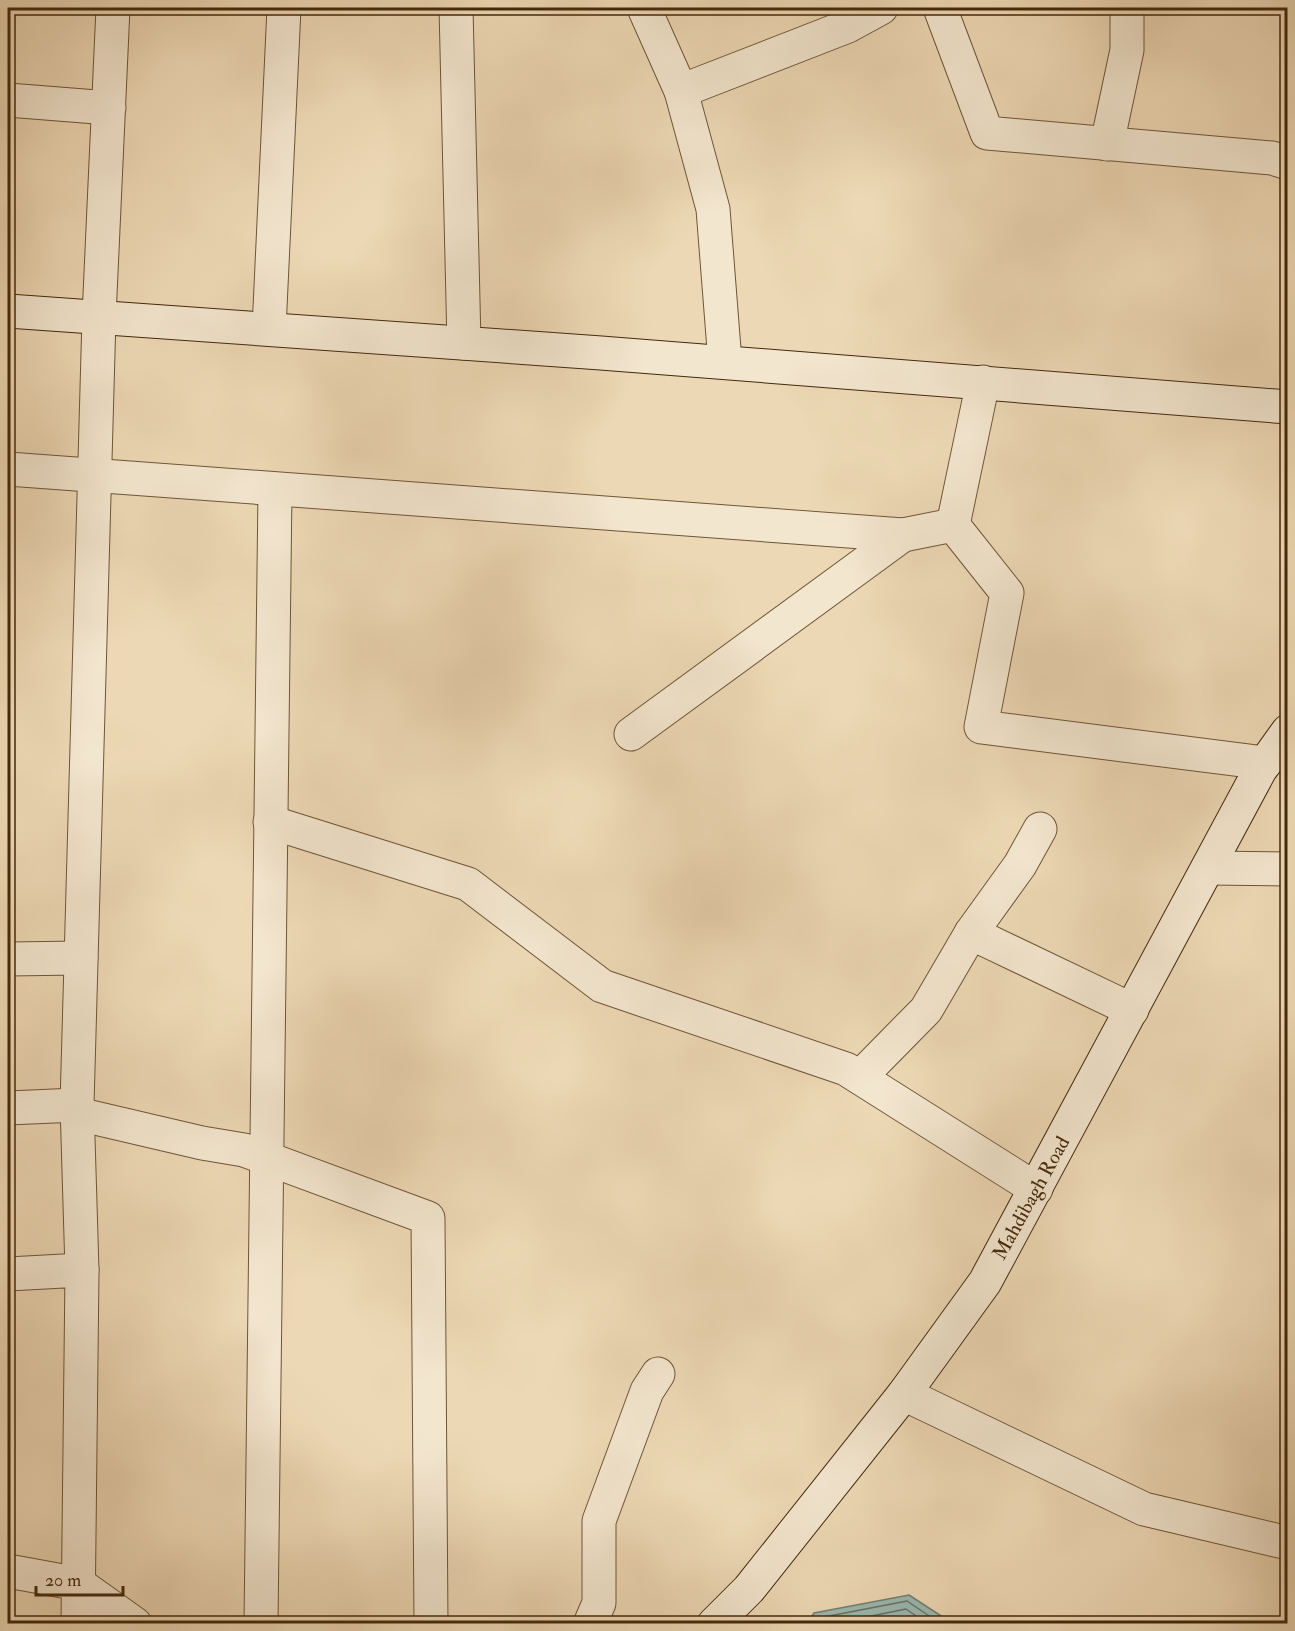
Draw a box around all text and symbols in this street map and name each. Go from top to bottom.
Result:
street label: Mahdibagh Road [987,1132,1075,1264]
scale bar [36,1559,123,1597]
text: 20 m [45,1569,81,1592]

